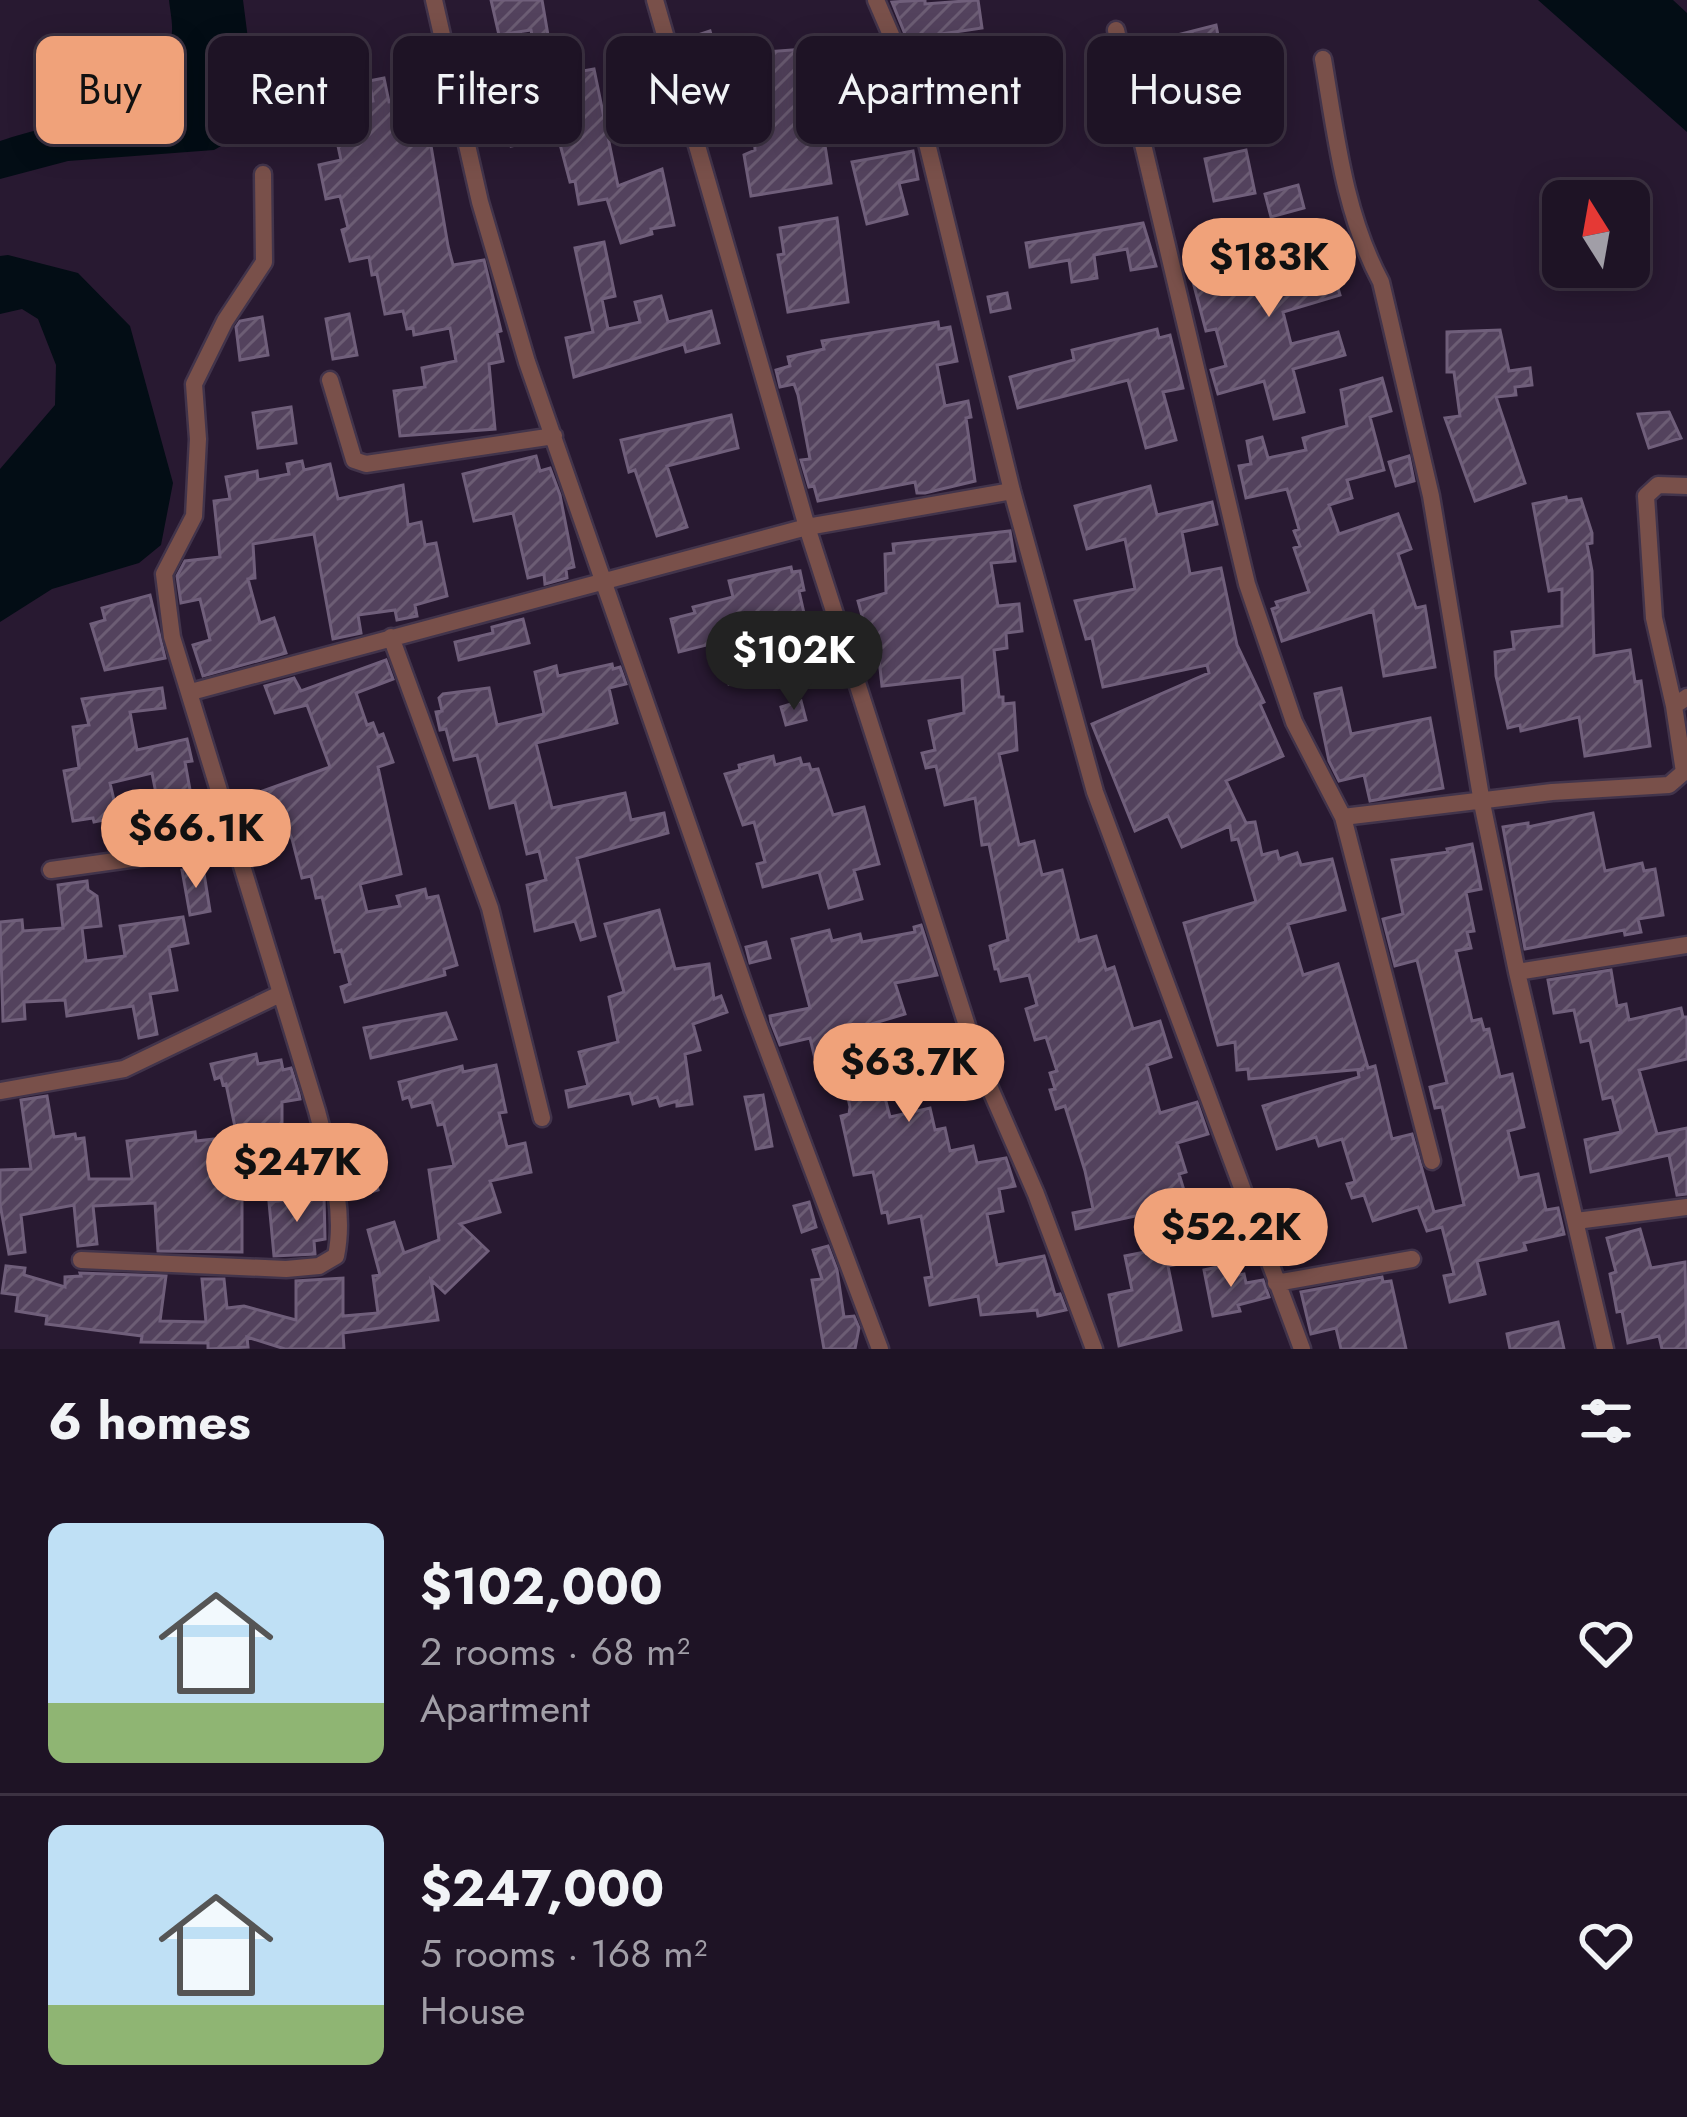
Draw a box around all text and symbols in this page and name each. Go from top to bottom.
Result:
chip: Buy [36,36,184,144]
chip: Rent [208,36,369,144]
chip: Filters [393,36,582,144]
chip: New [606,36,772,144]
chip: Apartment [796,36,1063,144]
chip: House [1087,36,1284,144]
north arrow [1542,180,1650,288]
map controls [1542,180,1650,288]
pin: $183K [1185,218,1353,320]
text: $183K [1209,228,1329,285]
pin: $102K [710,611,878,713]
text: $102K [733,621,855,678]
pin: $66.1K [98,789,294,891]
text: $66.1K [128,799,264,856]
pin: $63.7K [811,1023,1007,1125]
text: $63.7K [840,1033,978,1090]
pin: $247K [213,1123,381,1225]
text: $247K [233,1133,361,1190]
pin: $52.2K [1133,1188,1329,1290]
text: $52.2K [1161,1198,1301,1255]
text: 6 homes [48,1384,251,1458]
icon: filters [1573,1388,1639,1454]
text: $102,000 [420,1549,663,1623]
icon: home [144,1571,288,1715]
icon: heart [1573,1610,1639,1676]
text: 2 rooms · 68 m² [420,1623,690,1680]
text: Apartment [420,1680,590,1737]
text: $247,000 [420,1851,664,1925]
icon: home [144,1873,288,2017]
icon: heart [1573,1912,1639,1978]
text: 5 rooms · 168 m² [420,1925,707,1982]
text: House [420,1982,525,2039]

